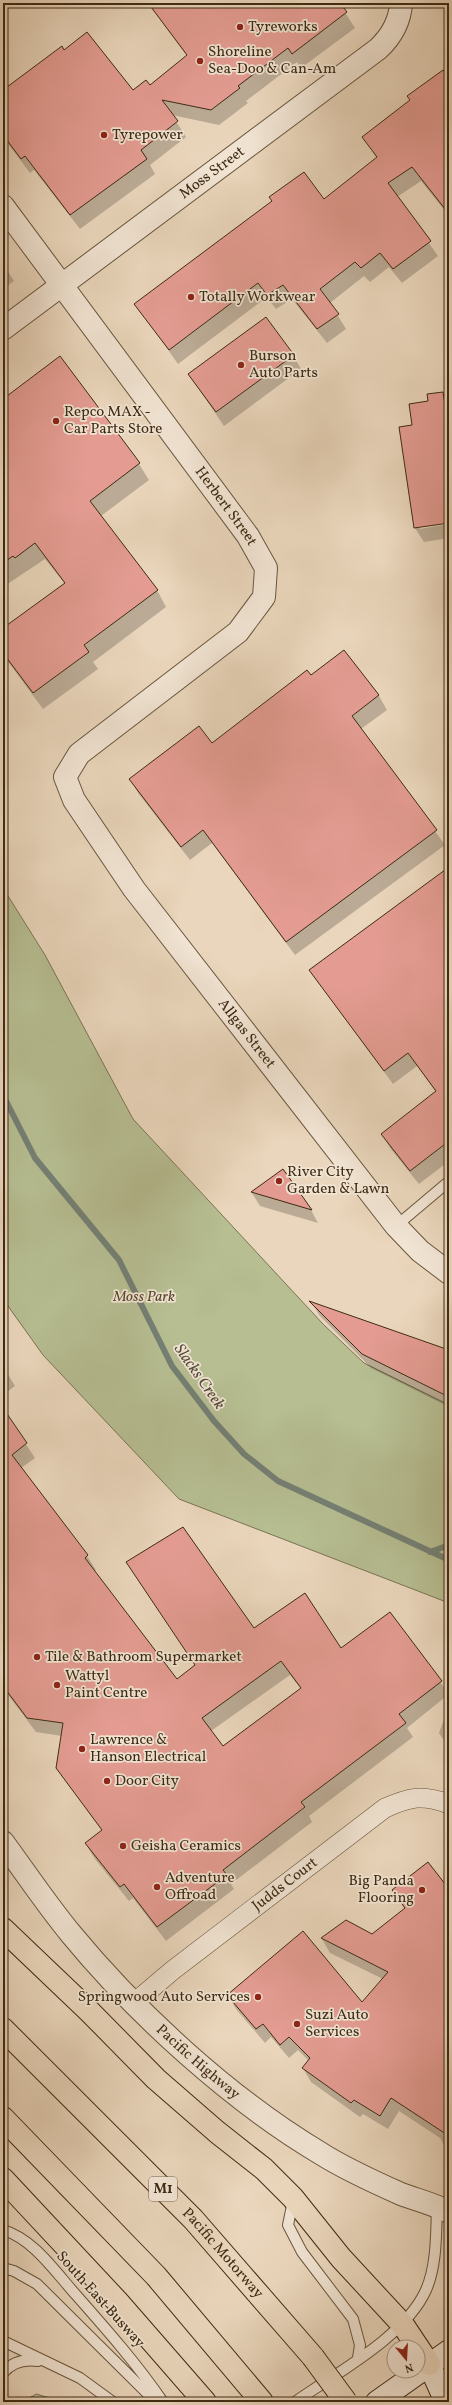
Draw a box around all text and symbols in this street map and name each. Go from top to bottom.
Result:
place label: Tyreworks [248,17,318,38]
marker: Tyreworks [235,22,245,32]
place label: Shoreline Sea-Doo & Can-Am [208,42,336,80]
marker: Shoreline Sea-Doo & Can-Am [195,56,205,66]
place label: Tyrepower [112,125,183,146]
marker: Tyrepower [99,130,109,140]
street label: Moss Street [175,141,249,204]
place label: Totally Workwear [199,287,315,308]
marker: Totally Workwear [186,292,196,302]
place label: Burson Auto Parts [249,346,318,384]
marker: Burson Auto Parts [236,360,246,370]
place label: Repco MAX - Car Parts Store [64,402,162,440]
marker: Repco MAX - Car Parts Store [51,416,61,426]
street label: Herbert Street [189,462,262,550]
street label: Allgas Street [213,994,280,1073]
place label: River City Garden & Lawn [287,1162,389,1200]
marker: River City Garden & Lawn [274,1176,284,1186]
park label: Moss Park [112,1287,175,1308]
water label: Slacks Creek [168,1340,230,1415]
place label: Tile & Bathroom Supermarket [45,1647,242,1668]
marker: Tile & Bathroom Supermarket [32,1652,42,1662]
place label: Wattyl Paint Centre [65,1666,147,1704]
marker: Wattyl Paint Centre [52,1680,62,1690]
place label: Lawrence & Hanson Electrical [90,1730,206,1768]
marker: Lawrence & Hanson Electrical [77,1744,87,1754]
place label: Door City [115,1771,179,1792]
marker: Door City [102,1776,112,1786]
place label: Geisha Ceramics [131,1836,241,1857]
marker: Geisha Ceramics [118,1841,128,1851]
street label: Judds Court [248,1853,322,1916]
place label: Adventure Offroad [165,1868,235,1906]
place label: Big Panda Flooring [348,1871,414,1909]
marker: Adventure Offroad [152,1882,162,1892]
marker: Big Panda Flooring [417,1885,427,1895]
place label: Springwood Auto Services [78,1987,250,2008]
marker: Springwood Auto Services [253,1992,263,2002]
place label: Suzi Auto Services [305,2005,369,2043]
marker: Suzi Auto Services [292,2019,302,2029]
street label: Pacific Highway [151,2020,244,2105]
road number: M1 [149,2177,177,2201]
street label: Pacific Motorway [177,2203,268,2303]
street label: South East Busway [51,2247,149,2353]
north arrow [386,2339,426,2379]
text: N [403,2359,415,2375]

